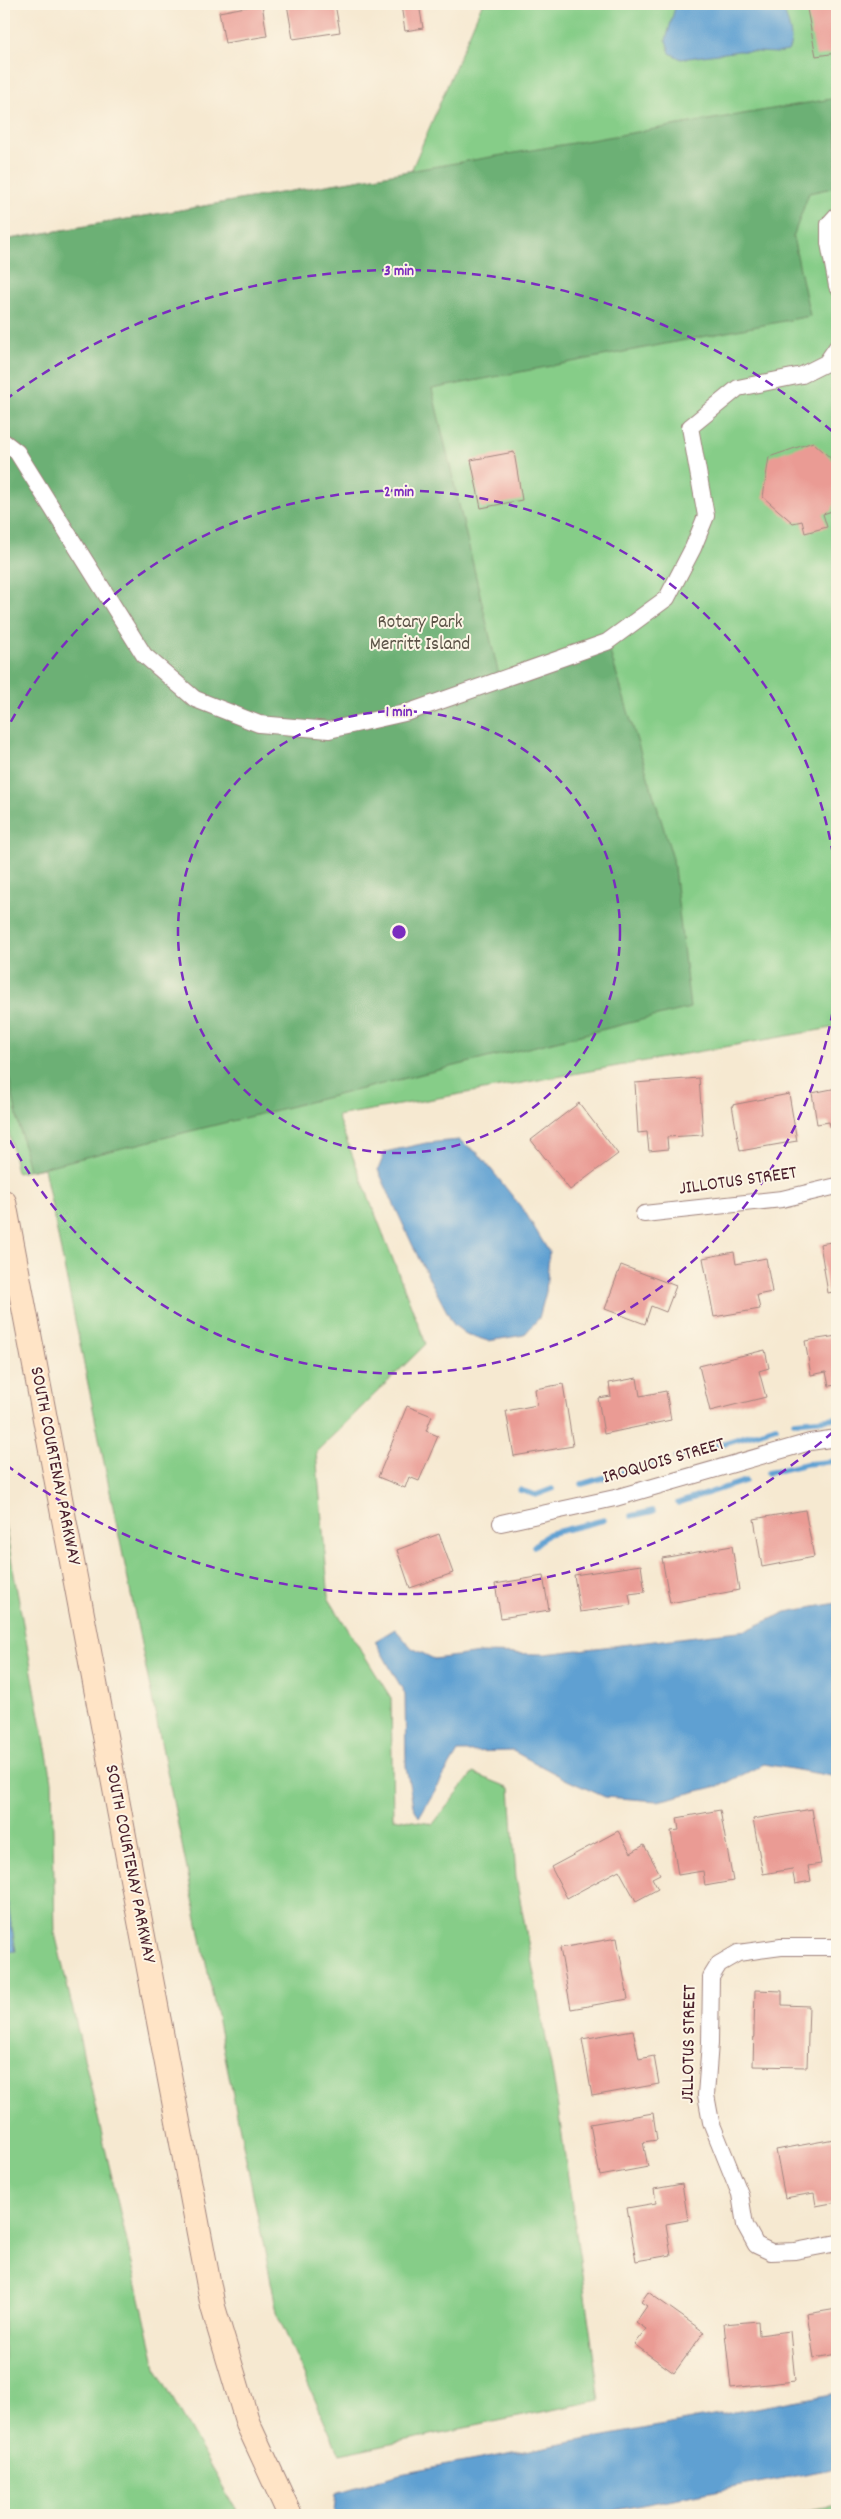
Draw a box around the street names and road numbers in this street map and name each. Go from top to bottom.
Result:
street label: JILLOTUS STREET [677,1160,799,1204]
street label: SOUTH COURTENAY PARKWAY [22,1365,87,1568]
street label: IROQUOIS STREET [600,1432,729,1492]
street label: SOUTH COURTENAY PARKWAY [97,1763,162,1966]
street label: JILLOTUS STREET [675,1984,705,2104]

